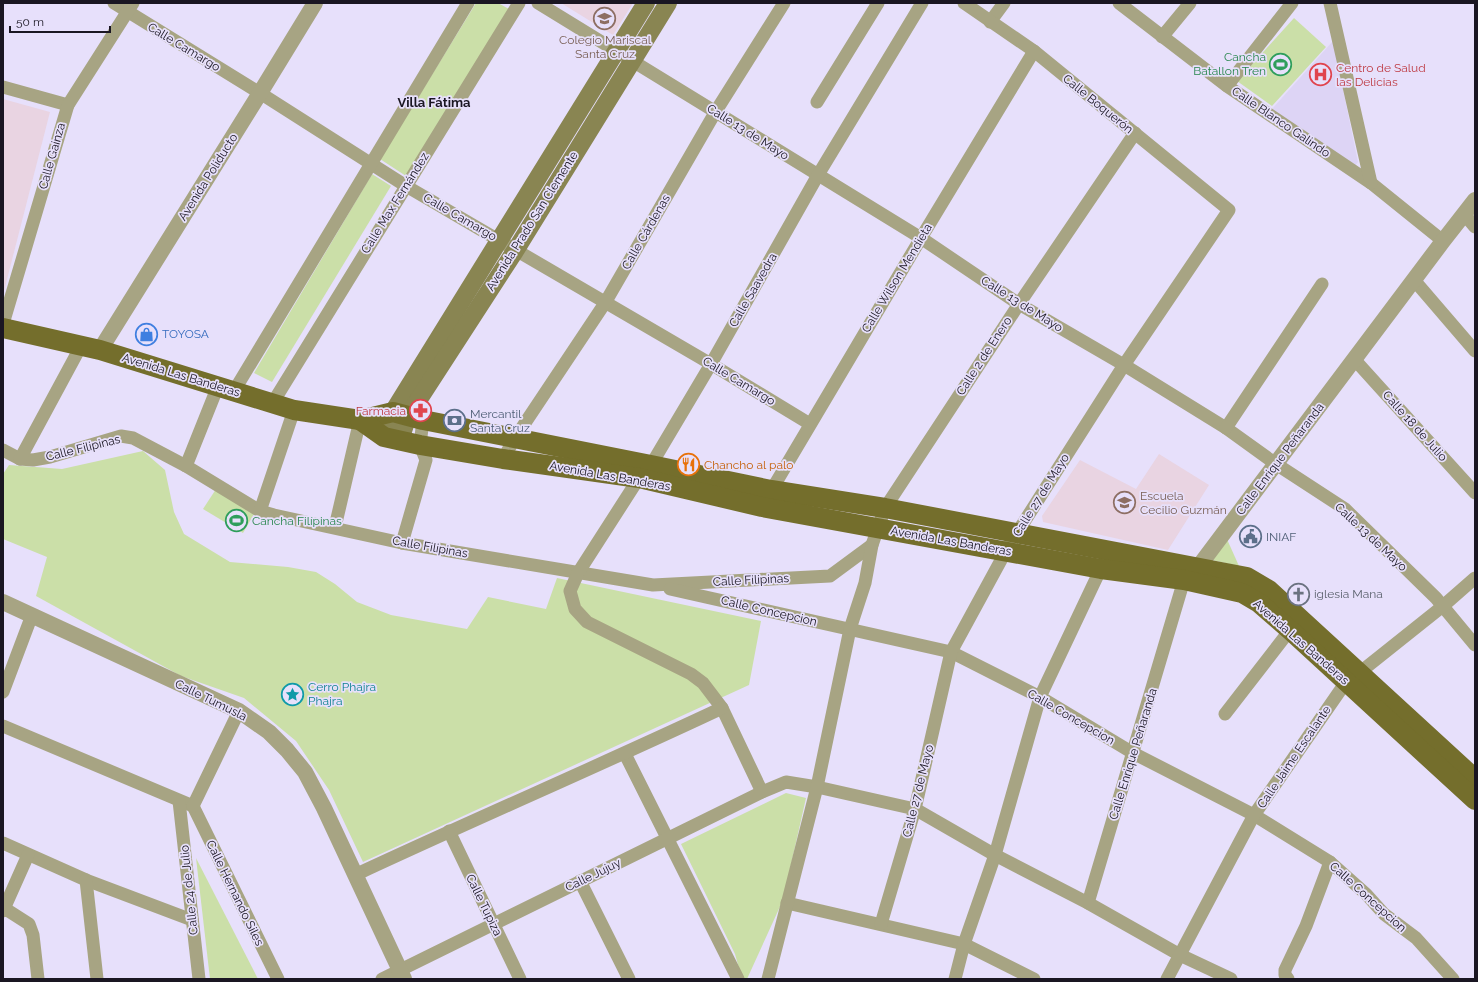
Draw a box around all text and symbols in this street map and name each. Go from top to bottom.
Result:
school or university icon: Colegio Mariscal Santa Cruz [592,6,618,32]
scale bar [10,8,110,34]
text: 50 m [16,15,44,29]
street label: Calle Camargo [145,20,223,74]
place label: Colegio Mariscal Santa Cruz [559,33,652,61]
place label: Cancha Batallon Tren [1193,50,1266,78]
sports icon: Cancha Batallon Tren [1268,51,1294,77]
place label: Centro de Salud las Delicias [1336,61,1426,89]
hospital icon: Centro de Salud las Delicias [1308,62,1334,88]
street label: Calle Boquerón [1060,71,1136,137]
street label: Calle Blanco Galindo [1229,84,1333,160]
district label: Villa Fátima [397,95,471,110]
street label: Calle 13 de Mayo [705,101,791,163]
street label: Calle Gainza [36,121,68,191]
street label: Avenida Poliducto [176,131,240,223]
street label: Avenida Prado San Clemente [483,149,581,293]
street label: Calle Max Fernández [358,150,432,256]
street label: Calle Camargo [421,190,499,244]
street label: Calle Cárdenas [619,192,673,272]
street label: Calle Wilson Mendieta [859,221,935,335]
street label: Calle Saavedra [726,251,780,329]
street label: Calle 13 de Mayo [979,273,1065,335]
street label: Calle 2 de Enero [953,314,1015,398]
shop icon: TOYOSA [134,321,160,347]
place label: TOYOSA [162,327,209,341]
street label: Avenida Las Banderas [120,350,242,400]
street label: Calle Camargo [700,354,778,408]
street label: Calle 18 de Julio [1380,388,1450,464]
pharmacy icon: Farmacia [408,398,434,424]
street label: Calle Enrique Peñaranda [1233,400,1327,518]
place label: Farmacia [356,404,406,418]
place label: Mercantil Santa Cruz [470,407,530,435]
bank icon: Mercantil Santa Cruz [441,408,467,434]
street label: Calle Filipinas [44,432,122,464]
street label: Calle 27 de Mayo [1010,451,1072,539]
restaurant icon: Chancho al palo [675,452,701,478]
street label: Avenida Las Banderas [548,458,672,494]
place label: Chancho al palo [704,458,793,472]
place label: Escuela Cecilio Guzmán [1140,489,1227,517]
school or university icon: Escuela Cecilio Guzmán [1112,490,1138,516]
street label: Calle 13 de Mayo [1332,500,1410,574]
sports icon: Cancha Filípinas [224,508,250,534]
place label: Cancha Filípinas [252,514,342,528]
street label: Avenida Las Banderas [889,523,1013,559]
public building icon: INIAF [1238,524,1264,550]
place label: INIAF [1266,530,1296,544]
street label: Calle Filipinas [391,533,469,561]
street label: Calle Filipinas [713,571,790,589]
church icon: iglesia Mana [1285,581,1311,607]
place label: iglesia Mana [1314,587,1383,601]
street label: Calle Concepcion [720,593,818,629]
street label: Avenida Las Banderas [1250,597,1352,688]
street label: Calle Tumusla [173,677,249,723]
place label: Cerro Phajra Phajra [308,680,376,708]
place icon: Cerro Phajra Phajra [280,681,306,707]
street label: Calle Concepcion [1025,686,1117,748]
street label: Calle Enrique Peñaranda [1106,687,1160,821]
street label: Calle Jaime Escalante [1254,703,1334,811]
street label: Calle 27 de Mayo [900,743,936,839]
street label: Calle Hernando Siles [203,838,267,948]
street label: Calle 24 de Julio [177,844,201,936]
street label: Calle Jujuy [563,855,624,895]
street label: Calle Concepcion [1327,859,1409,935]
street label: Calle Tupiza [463,872,505,938]

